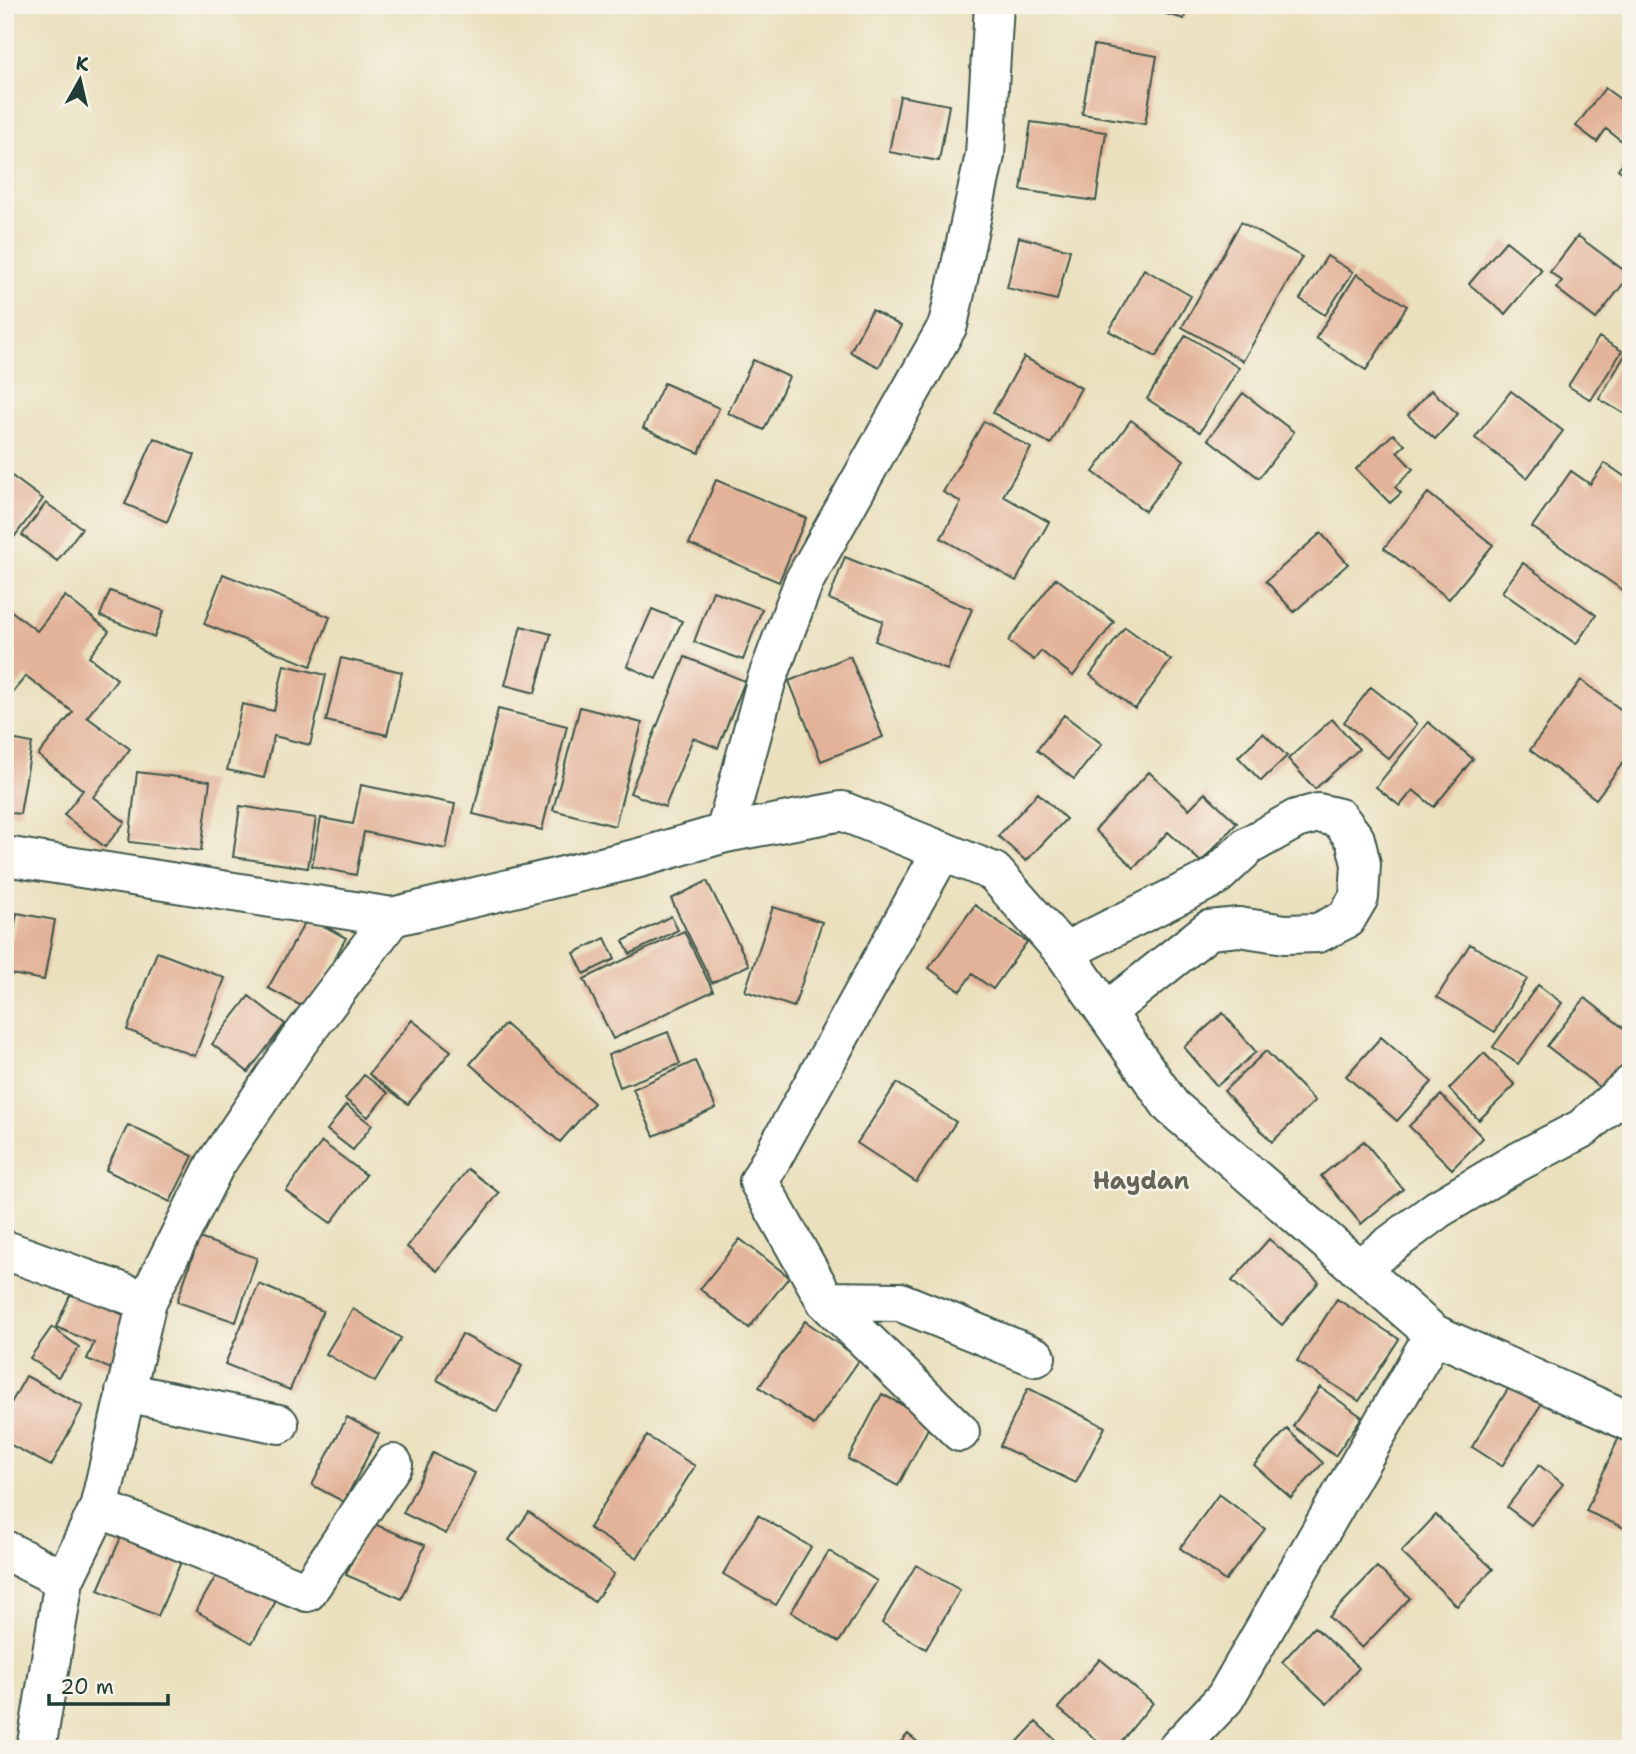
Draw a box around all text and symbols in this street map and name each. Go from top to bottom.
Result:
north arrow [46,46,116,116]
text: K [74,50,90,77]
district label: Haydan [1093,1165,1189,1197]
scale bar [49,1663,168,1707]
text: 20 m [60,1673,114,1701]

